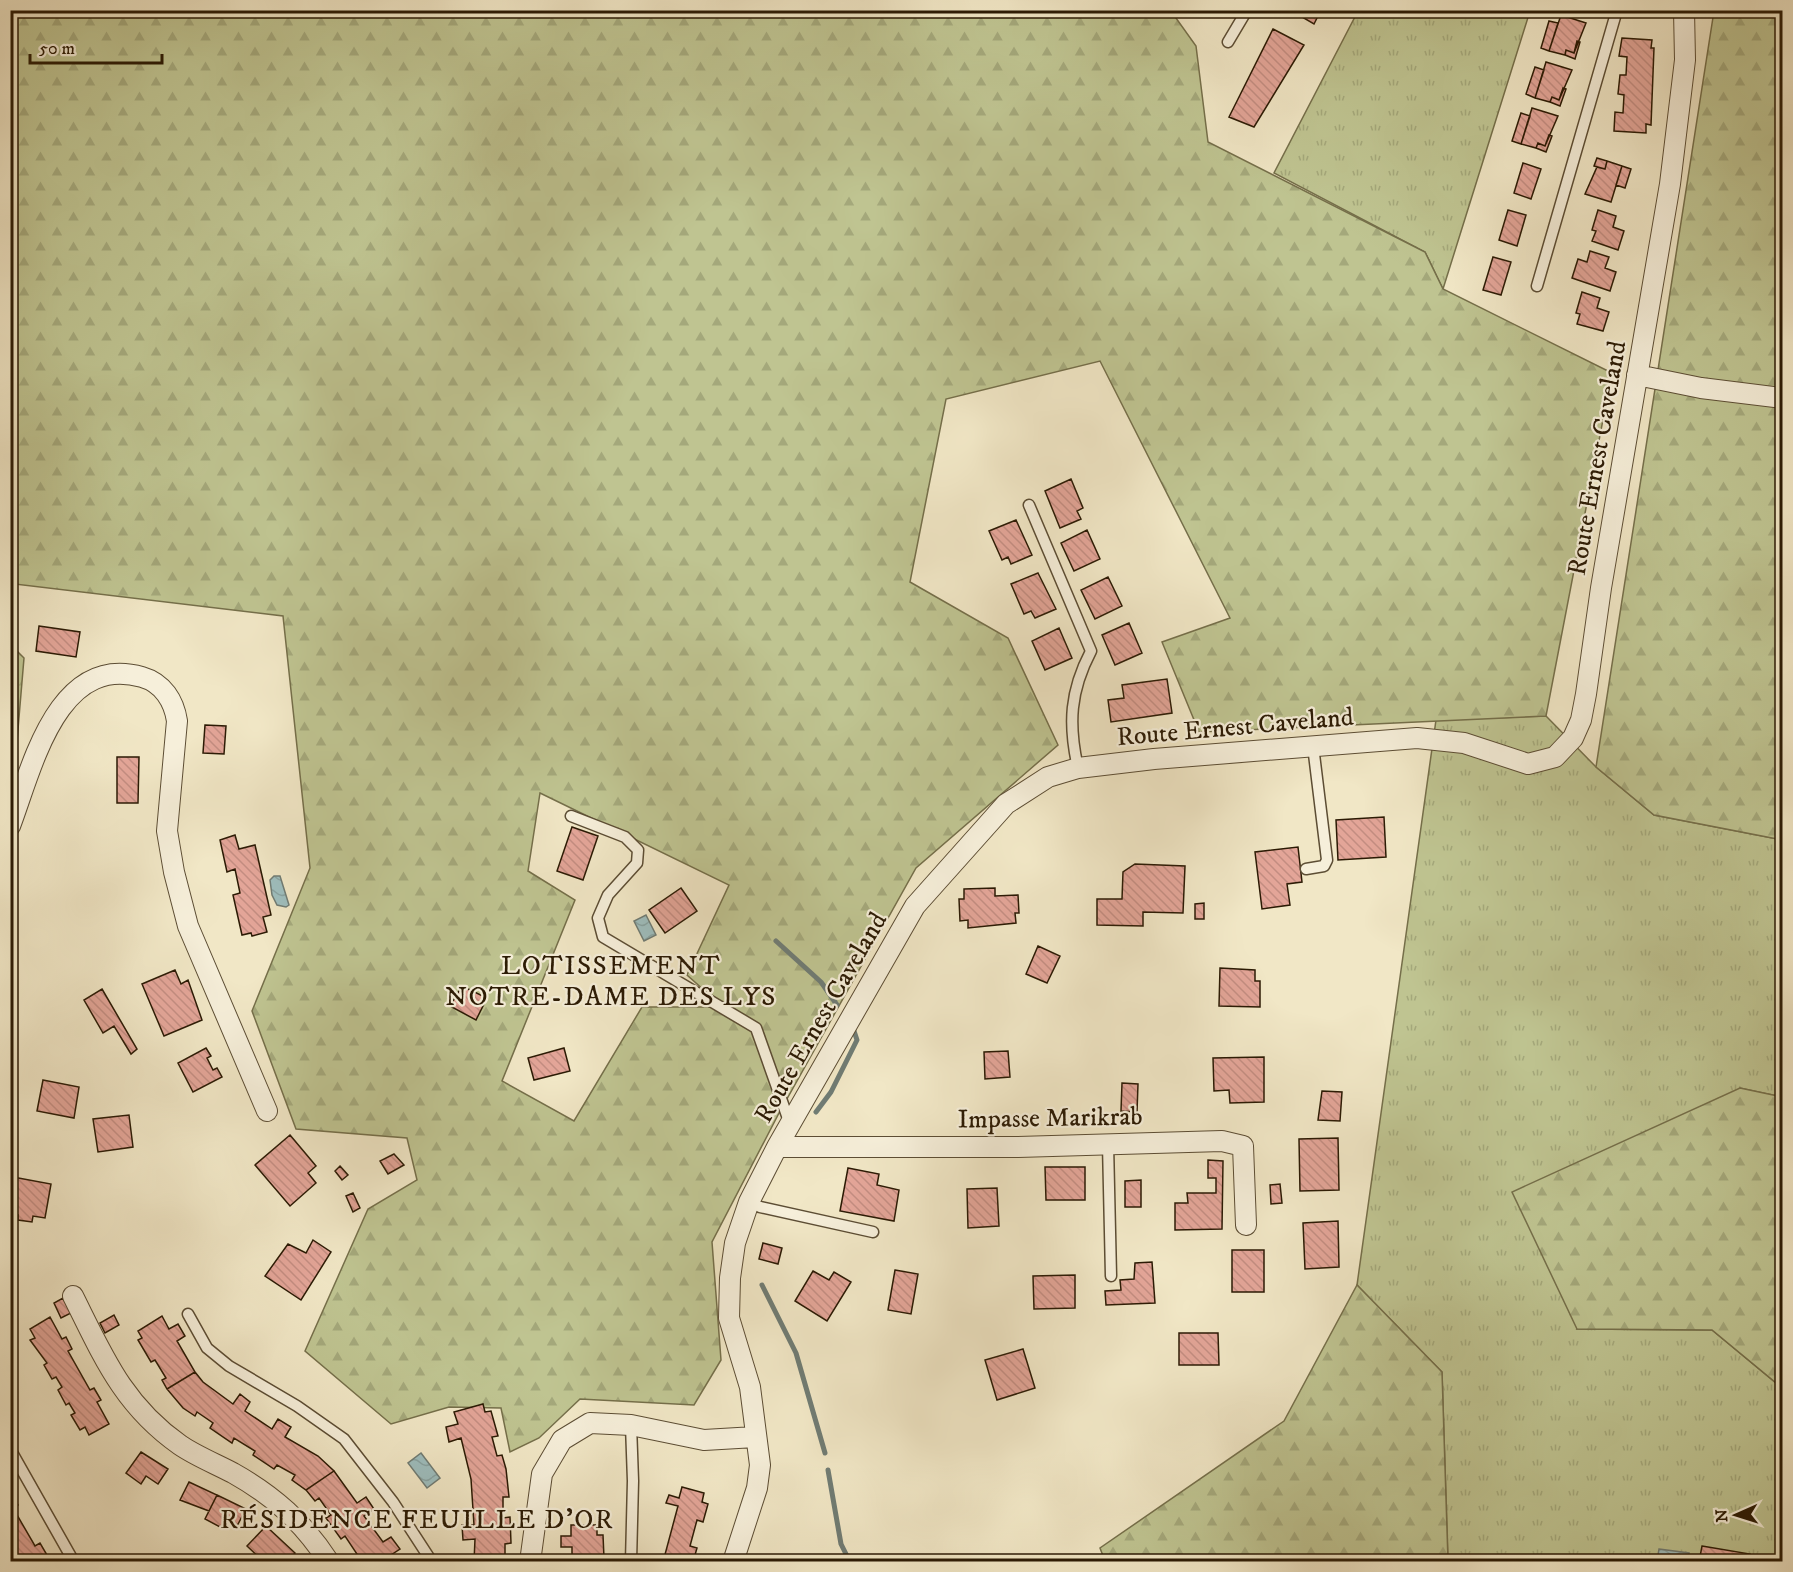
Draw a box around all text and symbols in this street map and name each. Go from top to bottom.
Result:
scale bar [30,27,162,65]
text: 50 m [39,38,75,60]
street label: Route Ernest Caveland [1561,338,1634,578]
street label: Route Ernest Caveland [1115,701,1355,754]
street label: Route Ernest Caveland [748,907,895,1129]
district label: LOTISSEMENT NOTRE-DAME DES LYS [445,949,777,1014]
street label: Impasse Marikrab [957,1100,1143,1137]
north arrow [1706,1485,1766,1545]
district label: RÉSIDENCE FEUILLE D'OR [220,1503,614,1537]
text: N [1712,1509,1732,1523]

